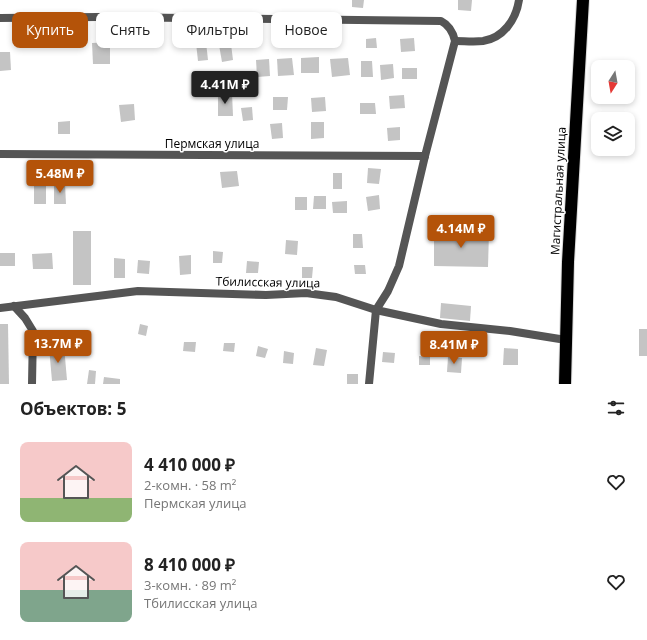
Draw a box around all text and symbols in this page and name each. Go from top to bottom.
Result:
chip: Купить [12,12,88,48]
chip: Снять [96,12,164,48]
chip: Фильтры [172,12,263,48]
chip: Новое [271,12,342,48]
north arrow [591,60,635,104]
map controls [591,60,635,156]
pin: 4.41M ₽ [188,71,262,105]
text: 4.41M ₽ [200,75,250,93]
button: layers [591,112,635,156]
street label: Магистральная улица [546,126,570,256]
street label: Пермская улица [165,135,259,152]
pin: 5.48M ₽ [23,160,97,194]
text: 5.48M ₽ [35,164,85,182]
pin: 4.14M ₽ [424,215,498,249]
text: 4.14M ₽ [436,219,486,237]
street label: Тбилисская улица [216,273,320,291]
pin: 13.7M ₽ [21,330,95,364]
pin: 8.41M ₽ [417,331,491,365]
text: 13.7M ₽ [33,334,83,352]
text: 8.41M ₽ [429,335,479,353]
text: Объектов: 5 [20,397,126,420]
icon: filters [605,397,627,419]
text: 4 410 000 ₽ [144,453,235,476]
icon: home [52,458,100,506]
icon: heart [605,471,627,493]
text: 2-комн. · 58 m² [144,476,236,494]
text: Пермская улица [144,494,247,512]
text: 8 410 000 ₽ [144,553,235,576]
icon: home [52,558,100,606]
icon: heart [605,571,627,593]
text: 3-комн. · 89 m² [144,576,236,594]
text: Тбилисская улица [144,594,257,612]

